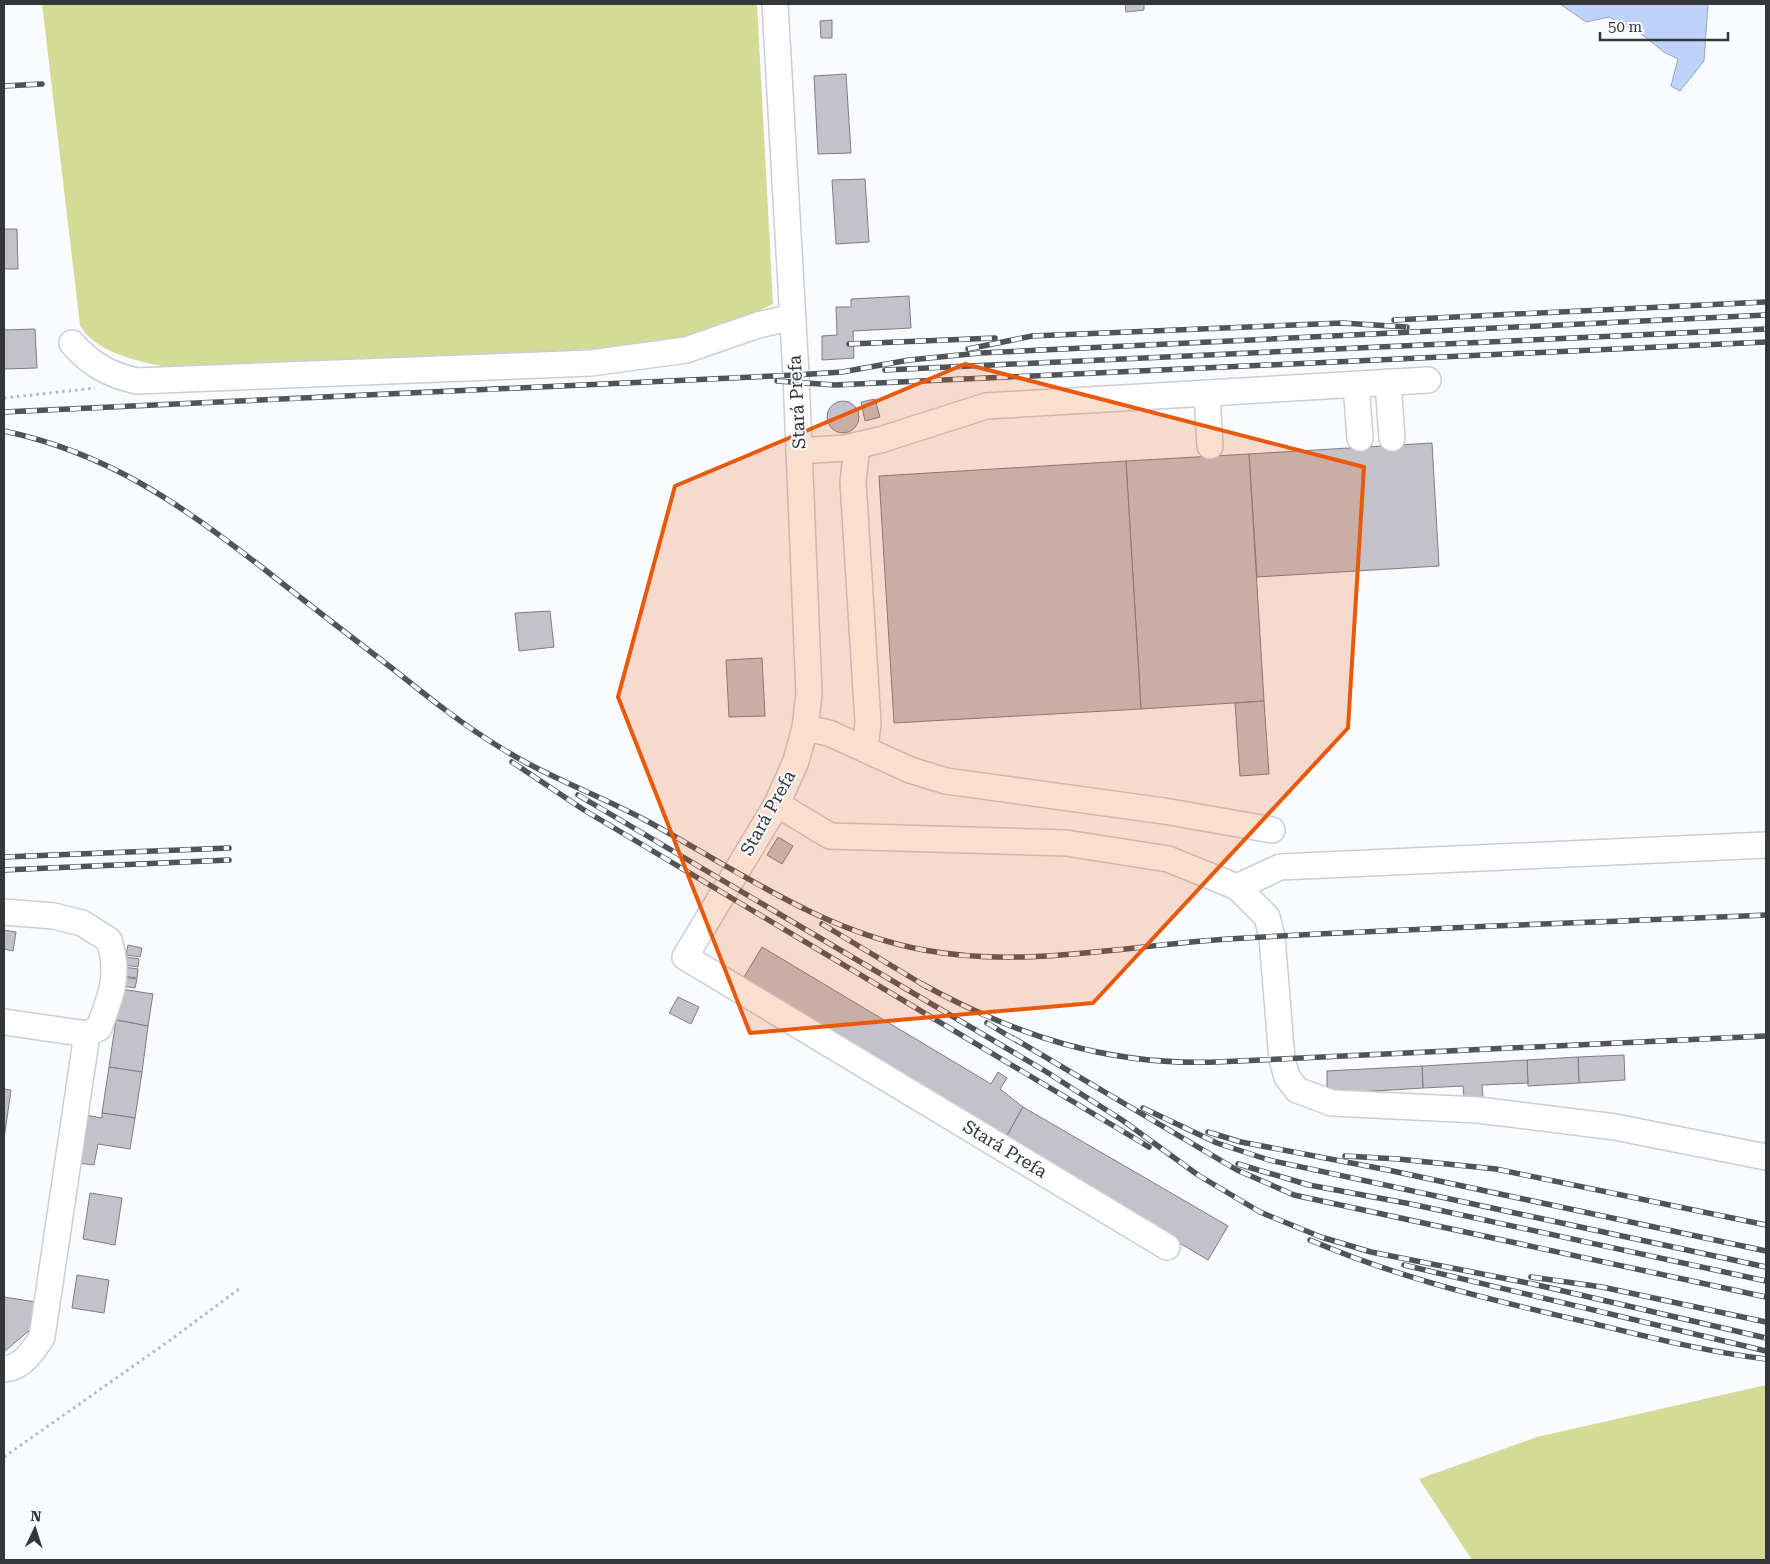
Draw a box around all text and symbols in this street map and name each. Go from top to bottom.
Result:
scale bar [1600,10,1728,42]
text: 50 m [1608,18,1643,36]
street label: Stará Prefa [784,354,809,450]
street label: Stará Prefa [736,766,800,859]
street label: Stará Prefa [959,1115,1051,1182]
north arrow [10,1504,60,1554]
text: N [30,1508,42,1524]

